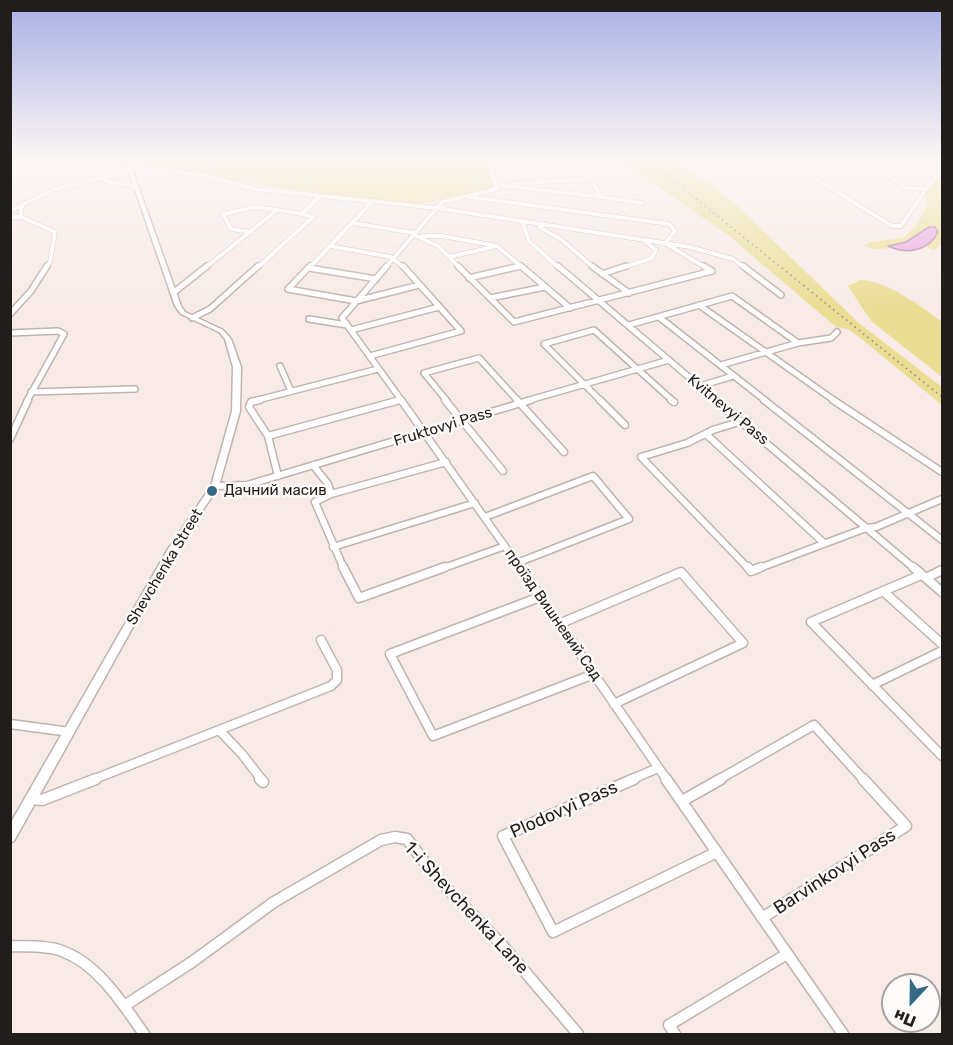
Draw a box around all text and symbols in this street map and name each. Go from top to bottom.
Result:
street label: Kvitnevyi Pass [684,371,772,449]
street label: Fruktovyi Pass [392,403,494,451]
place label: Дачний масив [224,482,327,500]
marker: Дачний масив [205,484,219,498]
street label: Shevchenka Street [123,506,207,628]
street label: проїзд Вишневий Сад [501,546,605,684]
street label: Plodovyi Pass [507,777,621,843]
street label: Barvinkovyi Pass [770,824,900,920]
street label: 1-i Shevchenka Lane [399,837,533,979]
north arrow [881,973,941,1033]
text: Пн [891,1005,919,1031]

